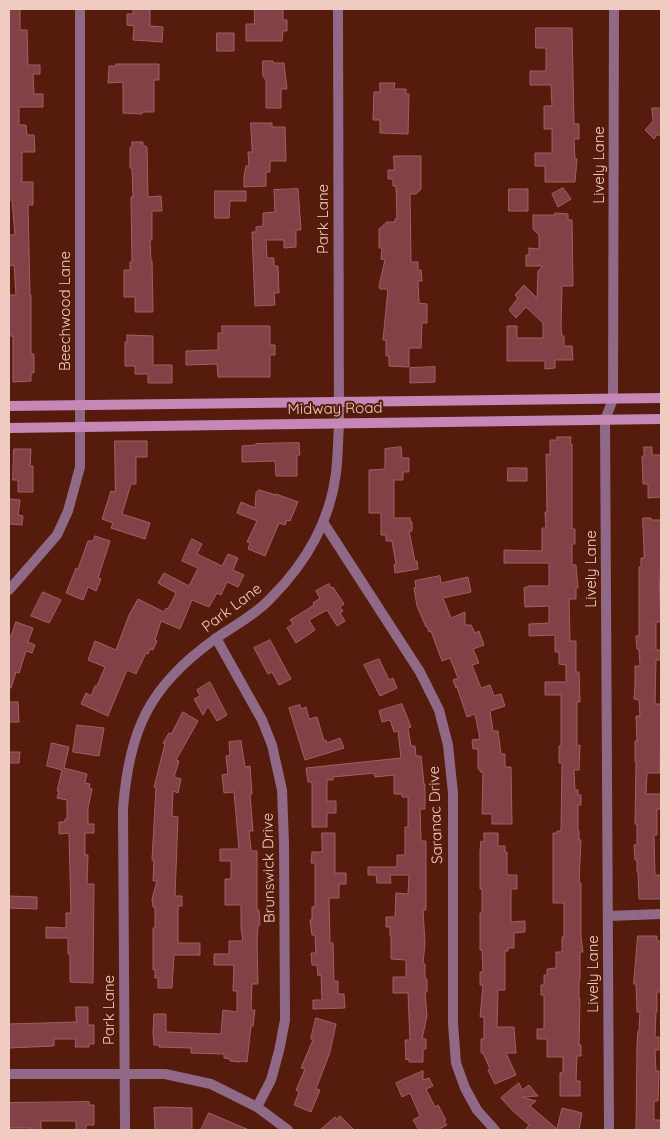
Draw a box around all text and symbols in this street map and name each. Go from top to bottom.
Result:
street label: Lively Lane [590,126,608,204]
street label: Park Lane [314,184,332,254]
street label: Beechwood Lane [56,251,74,371]
street label: Midway Road [287,399,383,419]
street label: Lively Lane [582,530,600,608]
street label: Park Lane [199,580,265,636]
street label: Saranac Drive [425,766,447,864]
street label: Brunswick Drive [259,813,279,923]
street label: Lively Lane [584,935,602,1013]
street label: Park Lane [100,975,118,1045]

